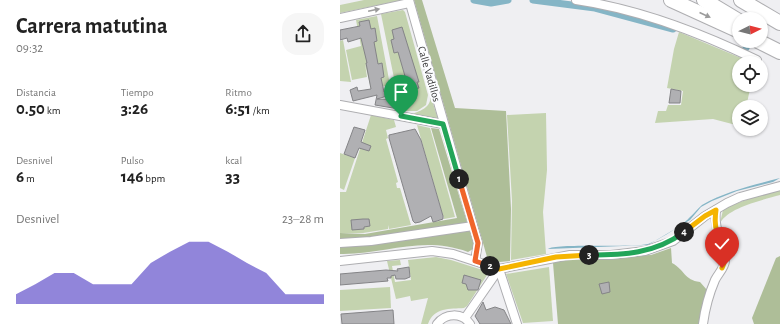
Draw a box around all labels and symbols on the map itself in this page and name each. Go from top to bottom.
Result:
one-way arrow [368,7,380,13]
one-way arrow [700,12,711,18]
north arrow [732,12,768,48]
street label: Calle Vadillos [416,45,442,103]
pin [384,75,418,116]
pin: 1 [449,169,469,189]
pin: 4 [674,222,694,242]
pin [705,227,739,268]
pin: 3 [579,245,599,265]
pin: 2 [480,256,500,276]

